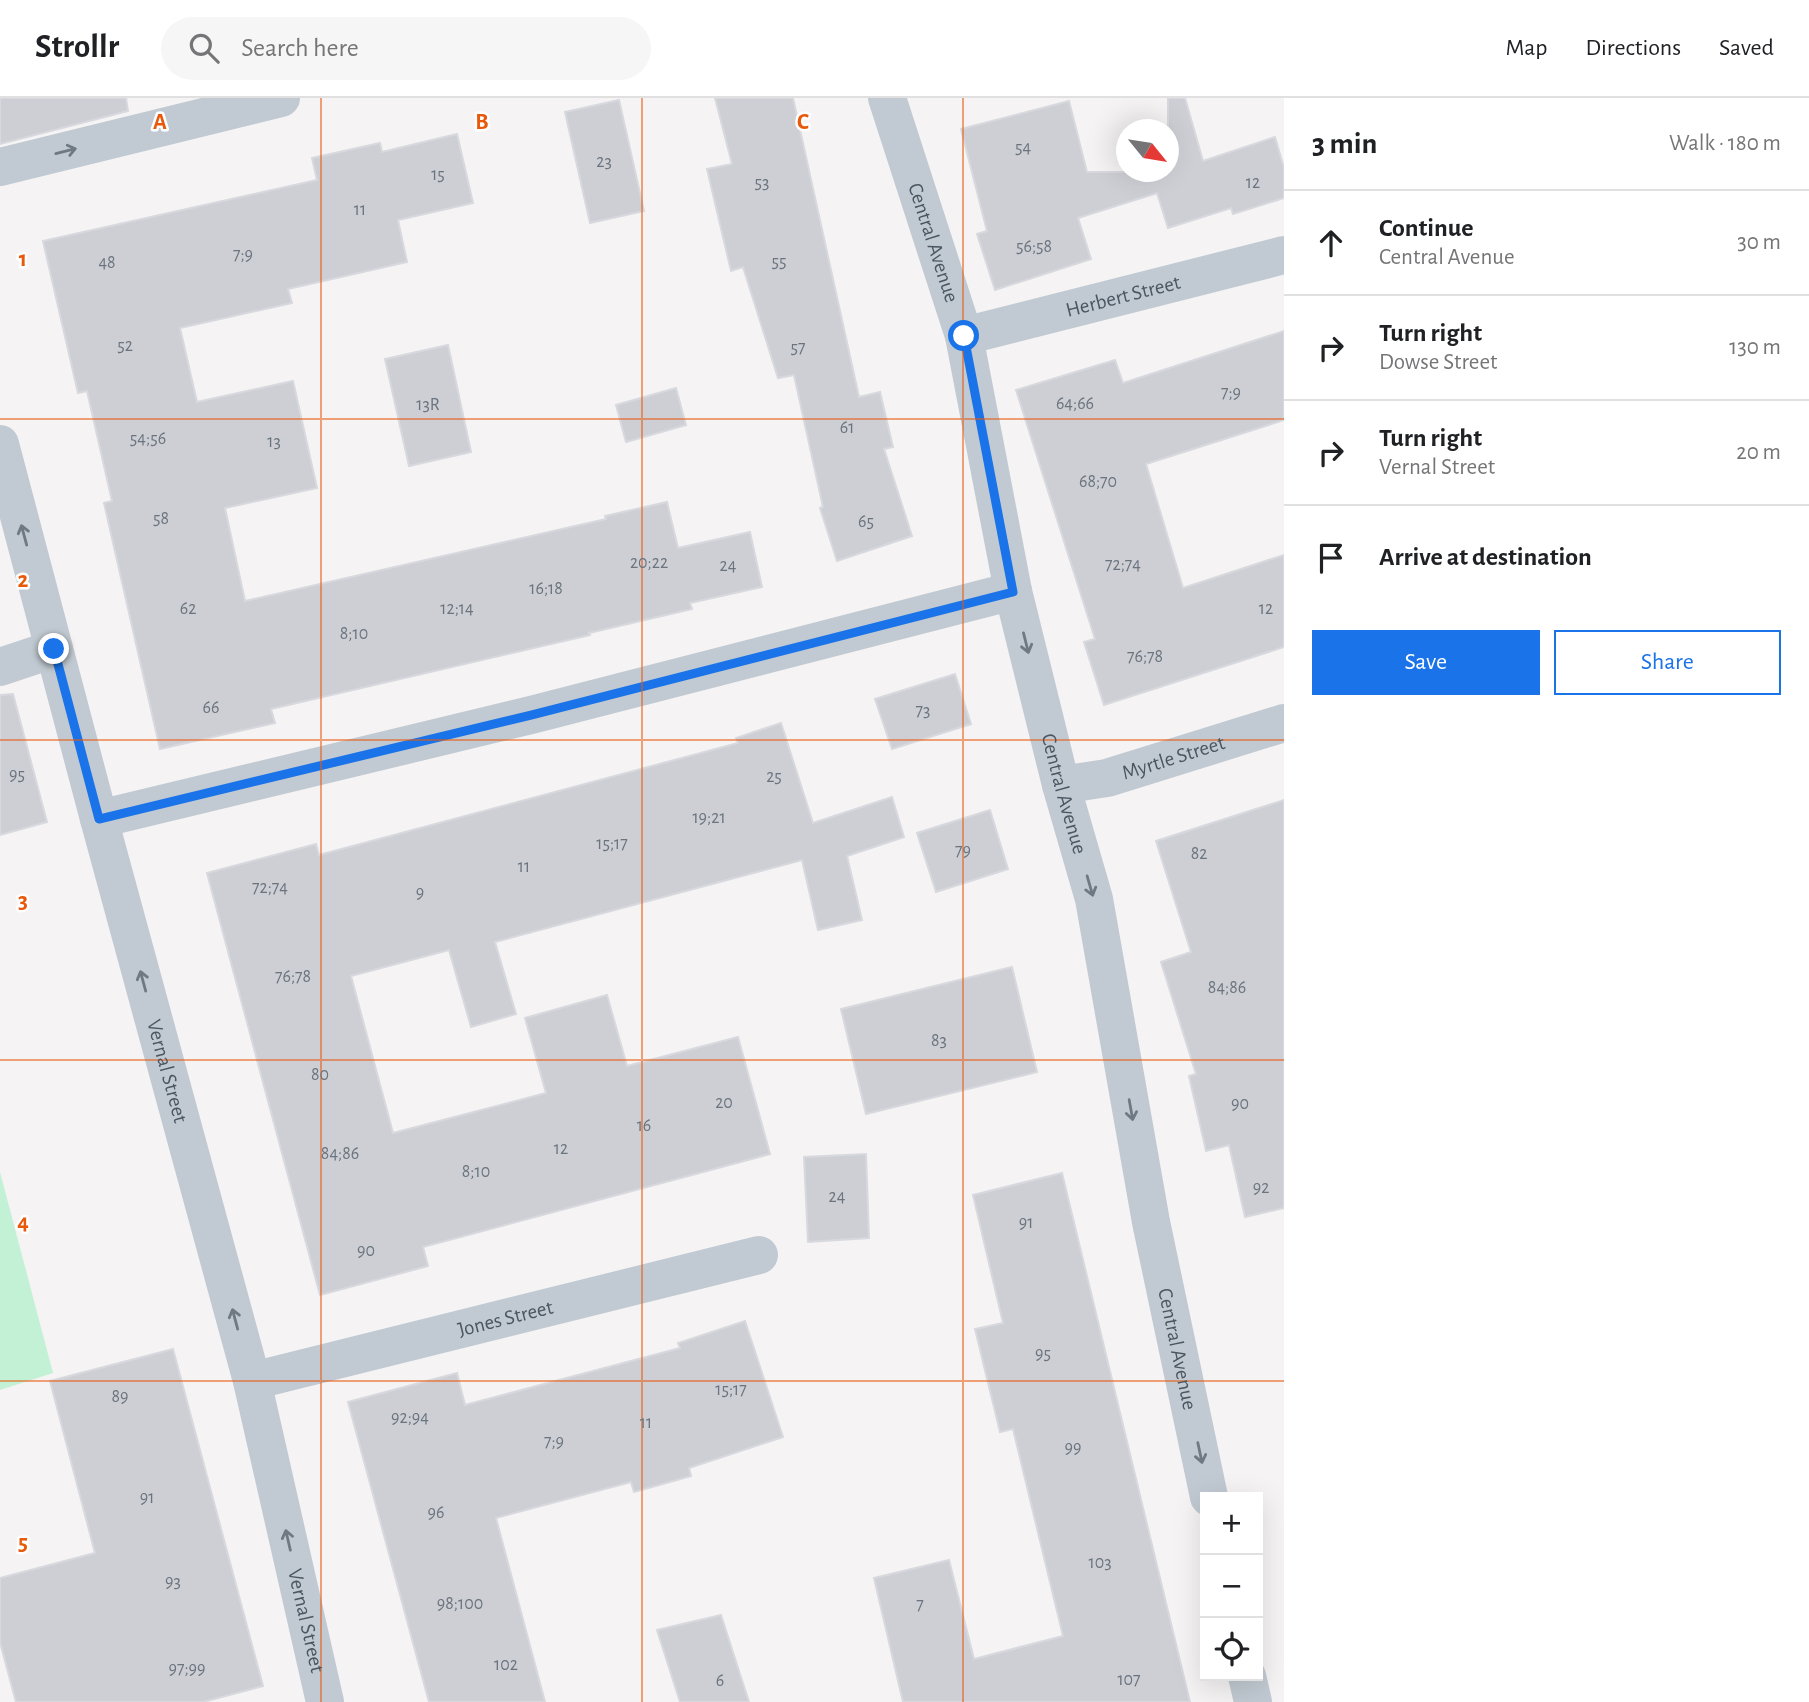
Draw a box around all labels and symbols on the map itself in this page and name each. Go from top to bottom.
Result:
text: A [153,111,167,134]
text: B [475,111,489,134]
text: C [797,111,809,134]
north arrow [1116,119,1179,182]
house number: 54 [1015,139,1031,157]
one-way arrow [54,144,77,157]
house number: 23 [596,153,612,171]
house number: 15 [431,166,445,184]
house number: 53 [755,174,769,192]
house number: 12 [1246,174,1260,192]
street label: Central Avenue [905,180,963,305]
house number: 11 [354,201,366,219]
house number: 56;58 [1016,238,1052,256]
house number: 7;9 [233,246,253,264]
text: 1 [19,248,27,271]
house number: 55 [771,253,787,271]
house number: 48 [98,254,116,272]
street label: Herbert Street [1064,271,1183,320]
route start [948,320,979,351]
house number: 52 [117,337,133,355]
house number: 57 [790,339,806,357]
house number: 7;9 [1221,384,1241,402]
house number: 64;66 [1056,395,1094,413]
house number: 13R [416,396,440,414]
house number: 61 [840,419,854,437]
house number: 54;56 [130,430,166,448]
house number: 13 [267,433,281,451]
house number: 68;70 [1079,473,1117,491]
house number: 58 [153,510,169,528]
house number: 65 [858,513,874,531]
one-way arrow [17,525,30,547]
house number: 20;22 [630,554,668,572]
house number: 72;74 [1105,556,1141,574]
house number: 24 [720,557,737,575]
text: 2 [18,569,29,592]
house number: 16;18 [529,580,563,598]
house number: 62 [180,600,196,618]
house number: 12;14 [440,600,474,618]
house number: 12 [1259,600,1273,618]
house number: 8;10 [340,625,368,643]
one-way arrow [1020,631,1033,653]
route end [38,633,69,664]
house number: 76;78 [1127,648,1163,666]
house number: 66 [203,699,219,717]
house number: 73 [916,702,930,720]
street label: Central Avenue [1038,731,1091,856]
street label: Myrtle Street [1119,731,1228,783]
house number: 95 [9,766,25,784]
house number: 25 [766,768,782,786]
house number: 19;21 [692,809,726,827]
house number: 15;17 [596,835,628,853]
house number: 79 [955,842,971,860]
house number: 82 [1191,845,1207,863]
house number: 11 [518,858,530,876]
one-way arrow [1084,875,1097,897]
house number: 72;74 [252,879,288,897]
house number: 9 [416,884,424,902]
text: 3 [18,890,28,913]
house number: 76;78 [275,968,311,986]
one-way arrow [136,970,149,993]
house number: 84;86 [1208,979,1246,997]
street label: Vernal Street [144,1017,192,1125]
house number: 83 [931,1032,947,1050]
house number: 80 [311,1066,329,1084]
house number: 20 [715,1094,733,1112]
house number: 90 [1231,1095,1249,1113]
one-way arrow [1125,1098,1138,1121]
house number: 16 [637,1117,651,1135]
house number: 12 [554,1140,568,1158]
house number: 84;86 [321,1145,359,1163]
house number: 8;10 [462,1163,490,1181]
house number: 92 [1253,1179,1269,1197]
house number: 24 [829,1188,846,1206]
text: 4 [17,1211,29,1234]
house number: 91 [1019,1214,1033,1232]
house number: 90 [357,1242,375,1260]
street label: Central Avenue [1155,1286,1201,1412]
street label: Jones Street [455,1296,555,1340]
one-way arrow [228,1308,241,1330]
house number: 95 [1035,1345,1051,1363]
house number: 15;17 [715,1381,747,1399]
house number: 89 [112,1388,129,1406]
house number: 92;94 [391,1409,429,1427]
house number: 11 [640,1414,652,1432]
house number: 7;9 [544,1433,564,1451]
house number: 99 [1065,1439,1081,1457]
one-way arrow [1194,1441,1208,1464]
house number: 91 [140,1489,154,1507]
house number: 96 [428,1504,444,1522]
one-way arrow [281,1529,294,1552]
text: 5 [18,1532,28,1555]
house number: 103 [1088,1554,1112,1572]
street label: Vernal Street [284,1567,329,1675]
house number: 93 [165,1573,181,1591]
house number: 98;100 [437,1595,483,1613]
house number: 7 [916,1596,924,1614]
house number: 102 [494,1656,518,1674]
house number: 97;99 [168,1660,206,1678]
house number: 107 [1117,1671,1141,1689]
house number: 6 [716,1672,724,1690]

